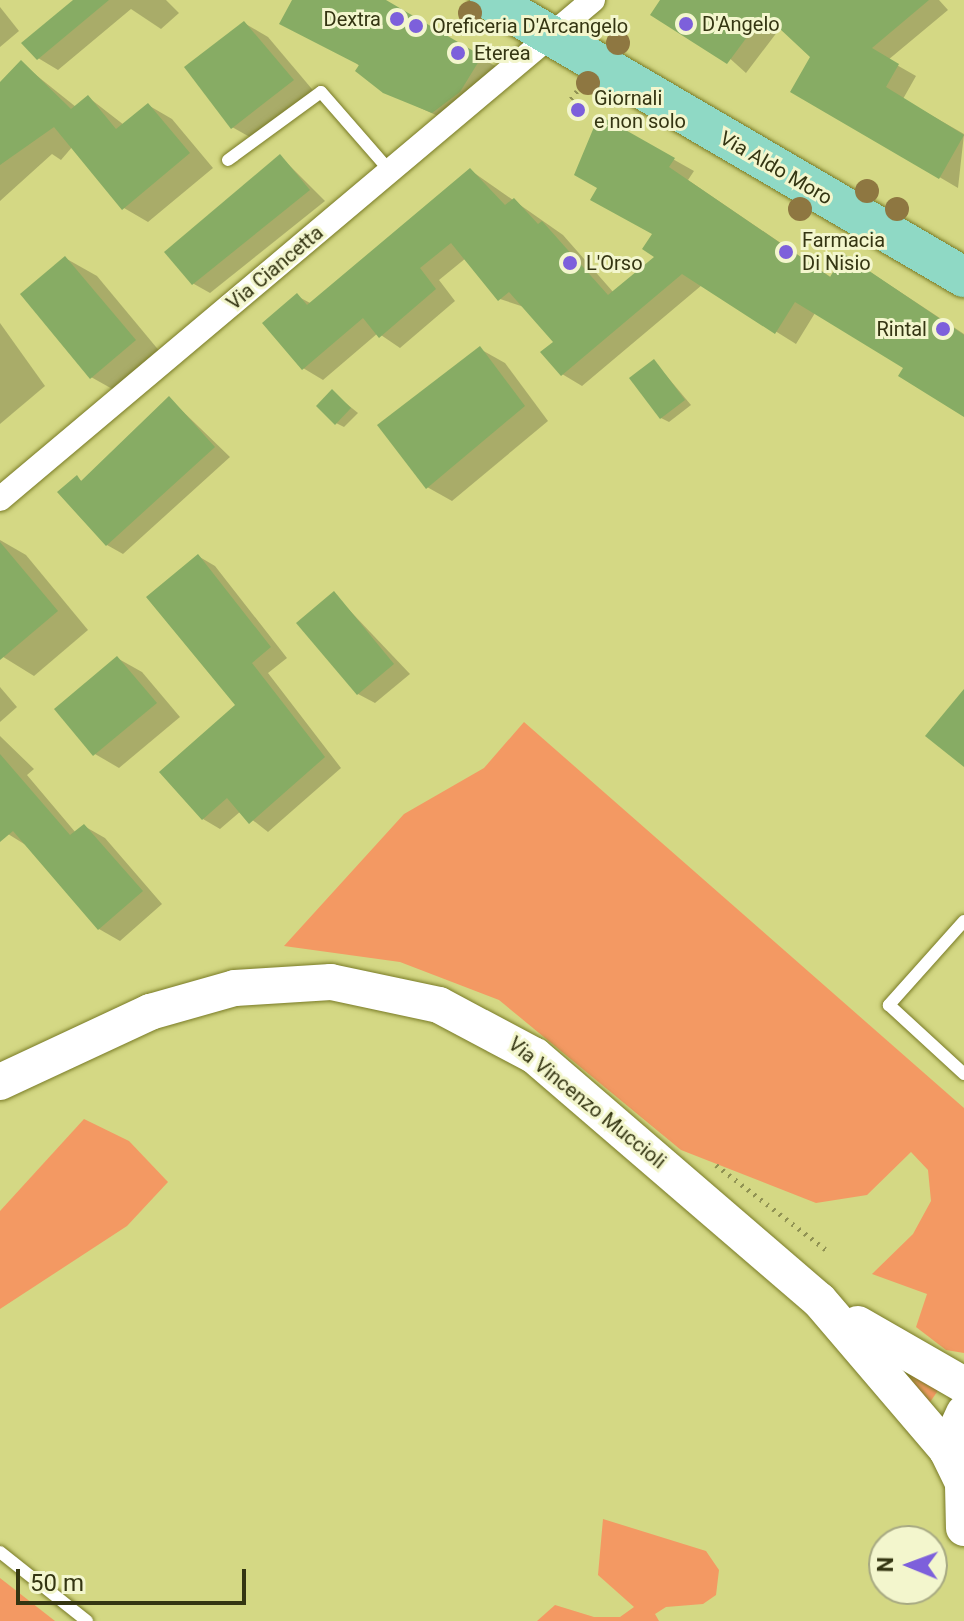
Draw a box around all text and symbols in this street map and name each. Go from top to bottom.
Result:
place label: Dextra [324,7,381,31]
marker: Dextra [388,10,406,28]
place label: D'Angelo [702,12,780,36]
place label: Oreficeria D'Arcangelo [432,14,628,38]
marker: D'Angelo [677,15,695,33]
marker: Oreficeria D'Arcangelo [407,17,425,35]
place label: Eterea [474,41,531,65]
marker: Eterea [449,44,467,62]
place label: Giornali e non solo [594,86,686,133]
marker: Giornali e non solo [569,101,587,119]
street label: Via Aldo Moro [716,126,836,210]
street label: Via Ciancetta [222,221,328,315]
place label: Farmacia Di Nisio [802,228,885,275]
marker: Farmacia Di Nisio [777,243,795,261]
place label: L'Orso [586,251,643,275]
marker: L'Orso [561,254,579,272]
place label: Rintal [876,317,927,341]
marker: Rintal [934,320,952,338]
street label: Via Vincenzo Muccioli [503,1032,671,1174]
north arrow [868,1525,948,1605]
scale bar [20,1553,250,1603]
text: N [873,1557,898,1573]
text: 50 m [30,1569,84,1597]

